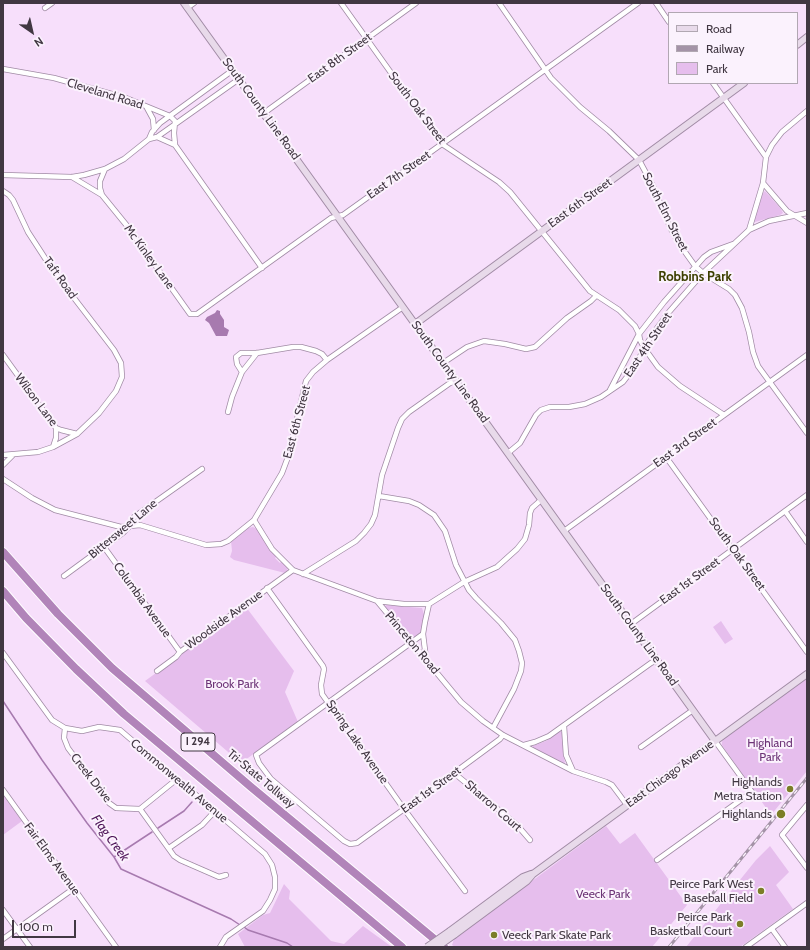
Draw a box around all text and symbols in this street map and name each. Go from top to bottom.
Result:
north arrow [12,12,52,52]
legend [668,12,798,84]
text: Road [706,21,732,36]
street label: East 8th Street [305,30,375,86]
text: N [32,34,46,50]
text: Railway [706,41,744,56]
street label: South County Line Road [219,55,303,163]
text: Park [706,61,728,76]
street label: South Oak Street [385,69,449,147]
street label: Cleveland Road [65,76,145,112]
street label: East 7th Street [364,148,434,202]
street label: South Elm Street [639,170,691,254]
street label: East 6th Street [545,175,615,231]
street label: Mc Kinley Lane [121,222,177,292]
street label: Taft Road [40,254,80,302]
district label: Robbins Park [658,269,732,285]
street label: East 4th Street [621,310,675,380]
street label: South County Line Road [408,318,492,426]
street label: Wilson Lane [12,371,60,429]
street label: East 6th Street [280,384,314,460]
street label: East 3rd Street [651,415,719,471]
street label: Bittersweet Lane [86,496,160,562]
street label: South Oak Street [706,515,768,593]
street label: East 1st Street [657,554,723,608]
street label: Columbia Avenue [110,560,174,640]
street label: South County Line Road [597,581,681,689]
street label: Woodside Avenue [183,587,265,653]
street label: Princeton Road [382,609,442,677]
park label: Brook Park [205,677,259,691]
street label: Spring Lake Avenue [323,697,391,787]
road number: I 294 [181,733,215,751]
street label: Commonwealth Avenue [127,736,231,826]
park label: Highland Park [747,736,793,764]
street label: East Chicago Avenue [623,737,717,811]
street label: Tri-State Tollway [224,747,298,811]
street label: Creek Drive [67,751,115,805]
street label: East 1st Street [398,763,464,817]
place label: Highlands Metra Station [714,775,782,803]
street label: Sharron Court [462,777,524,835]
marker: Highlands Metra Station [785,784,795,794]
place label: Highlands [722,807,772,821]
marker: Highlands [775,808,787,820]
water label: Flag Creek [88,812,132,864]
street label: Fair Elms Avenue [21,820,83,898]
place label: Peirce Park West Baseball Field [669,877,753,905]
marker: Peirce Park West Baseball Field [756,886,766,896]
park label: Veeck Park [576,887,630,901]
place label: Peirce Park Basketball Court [650,910,732,938]
scale bar [14,912,78,938]
text: 100 m [19,919,53,934]
marker: Peirce Park Basketball Court [735,919,745,929]
place label: Veeck Park Skate Park [502,928,611,942]
marker: Veeck Park Skate Park [489,930,499,940]

